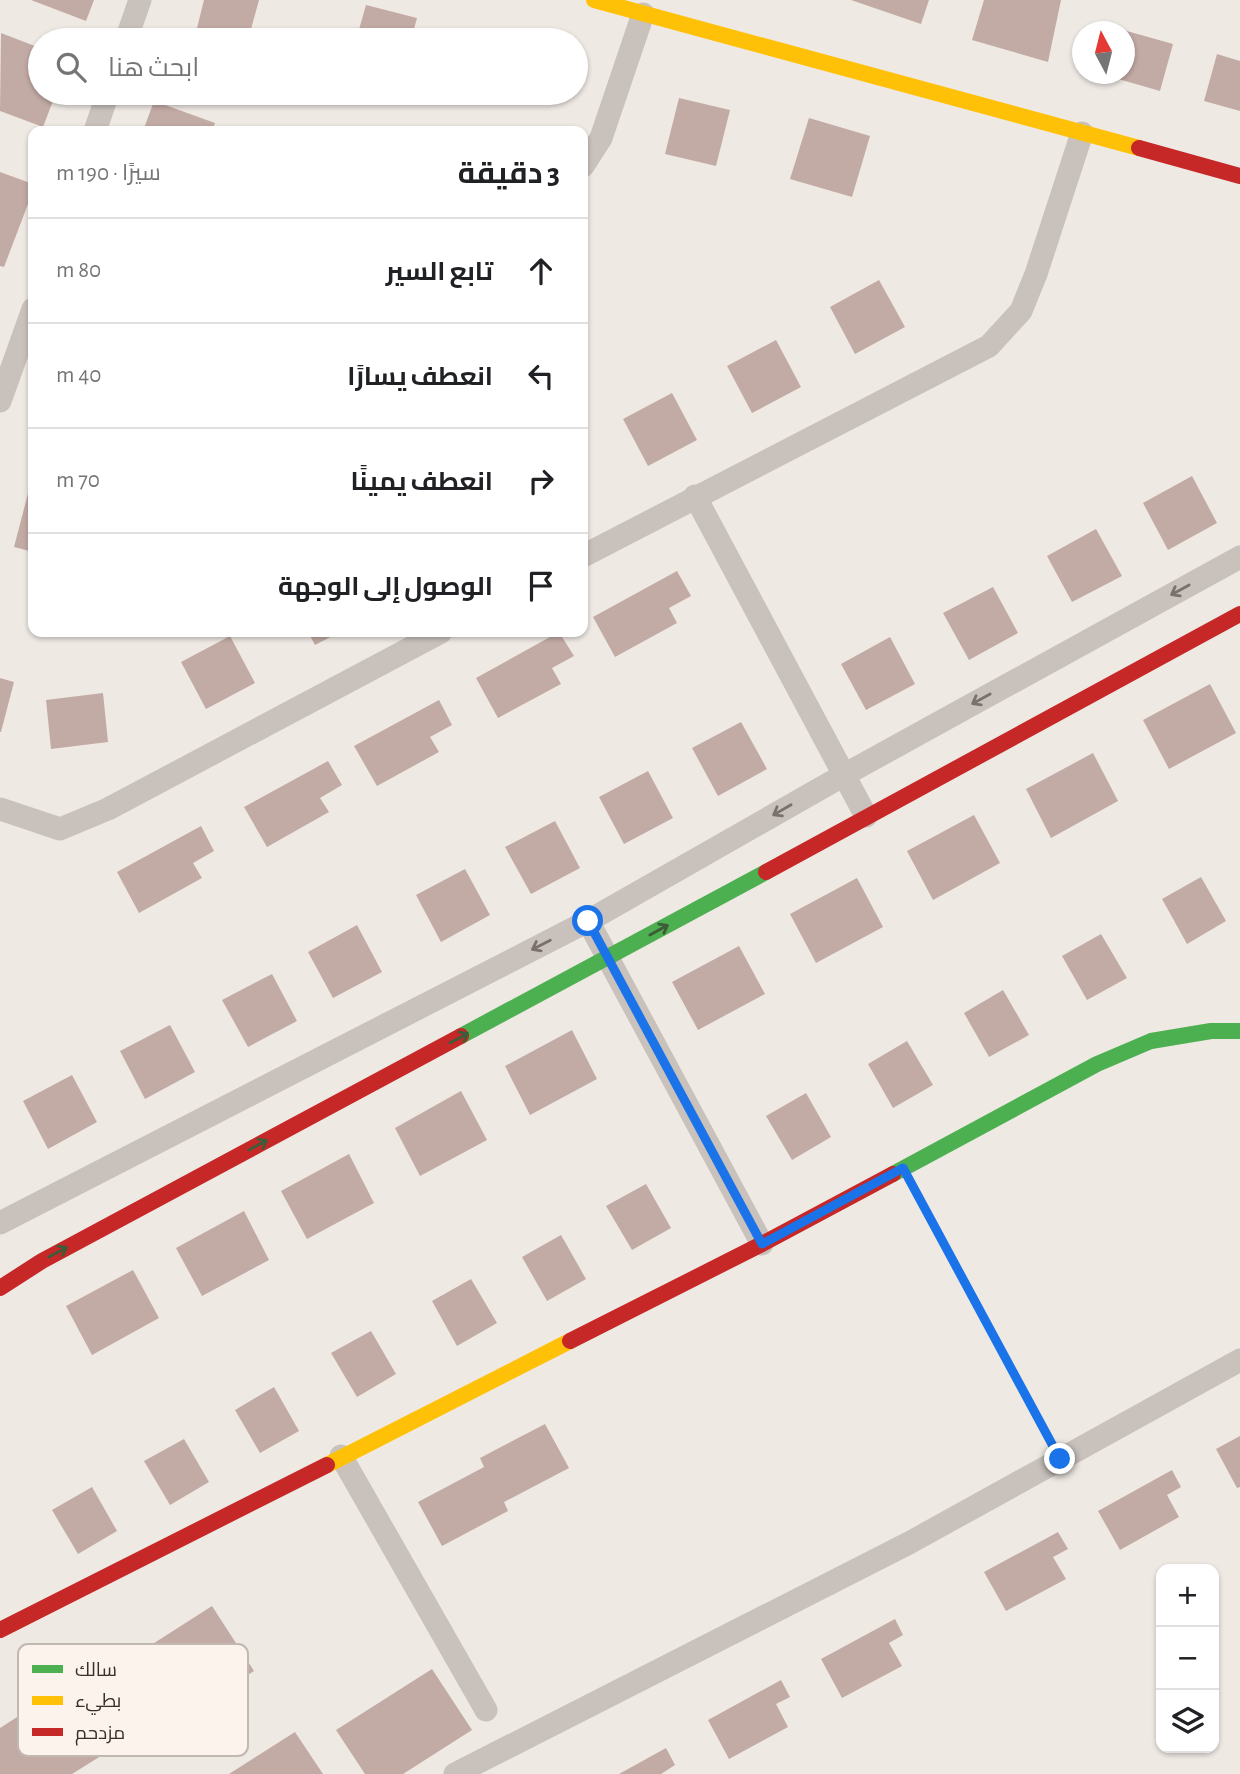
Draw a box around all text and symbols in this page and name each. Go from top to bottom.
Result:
north arrow [1072,21,1135,84]
search box [28,28,588,105]
icon: search [52,48,90,86]
text: ابحث هنا [108,55,199,81]
text: 3 دقيقة [458,159,560,189]
text: سيرًا · 190 m [56,162,161,185]
icon: ahead [522,252,560,290]
text: 80 m [56,259,101,282]
text: تابع السير [386,259,493,285]
icon: left [522,357,560,395]
text: 40 m [56,364,101,387]
text: انعطف يسارًا [347,364,493,390]
icon: right [522,462,560,500]
text: 70 m [56,469,100,492]
text: انعطف يمينًا [350,469,493,495]
icon: arrive [522,567,560,605]
text: الوصول إلى الوجهة [278,574,493,600]
one-way arrow [1170,584,1191,597]
one-way arrow [971,693,992,707]
one-way arrow [773,803,793,817]
route start [572,905,603,936]
one-way arrow [649,922,669,936]
one-way arrow [531,939,552,953]
one-way arrow [448,1030,469,1044]
one-way arrow [248,1138,268,1152]
one-way arrow [47,1245,68,1259]
route end [1044,1443,1075,1474]
map controls [1156,1564,1219,1753]
button: + [1156,1564,1219,1627]
button: − [1156,1627,1219,1690]
legend [18,1644,248,1756]
text: سالك [75,1661,117,1680]
button: layers [1156,1690,1219,1753]
text: بطيء [75,1692,121,1715]
text: مزدحم [75,1724,125,1746]

